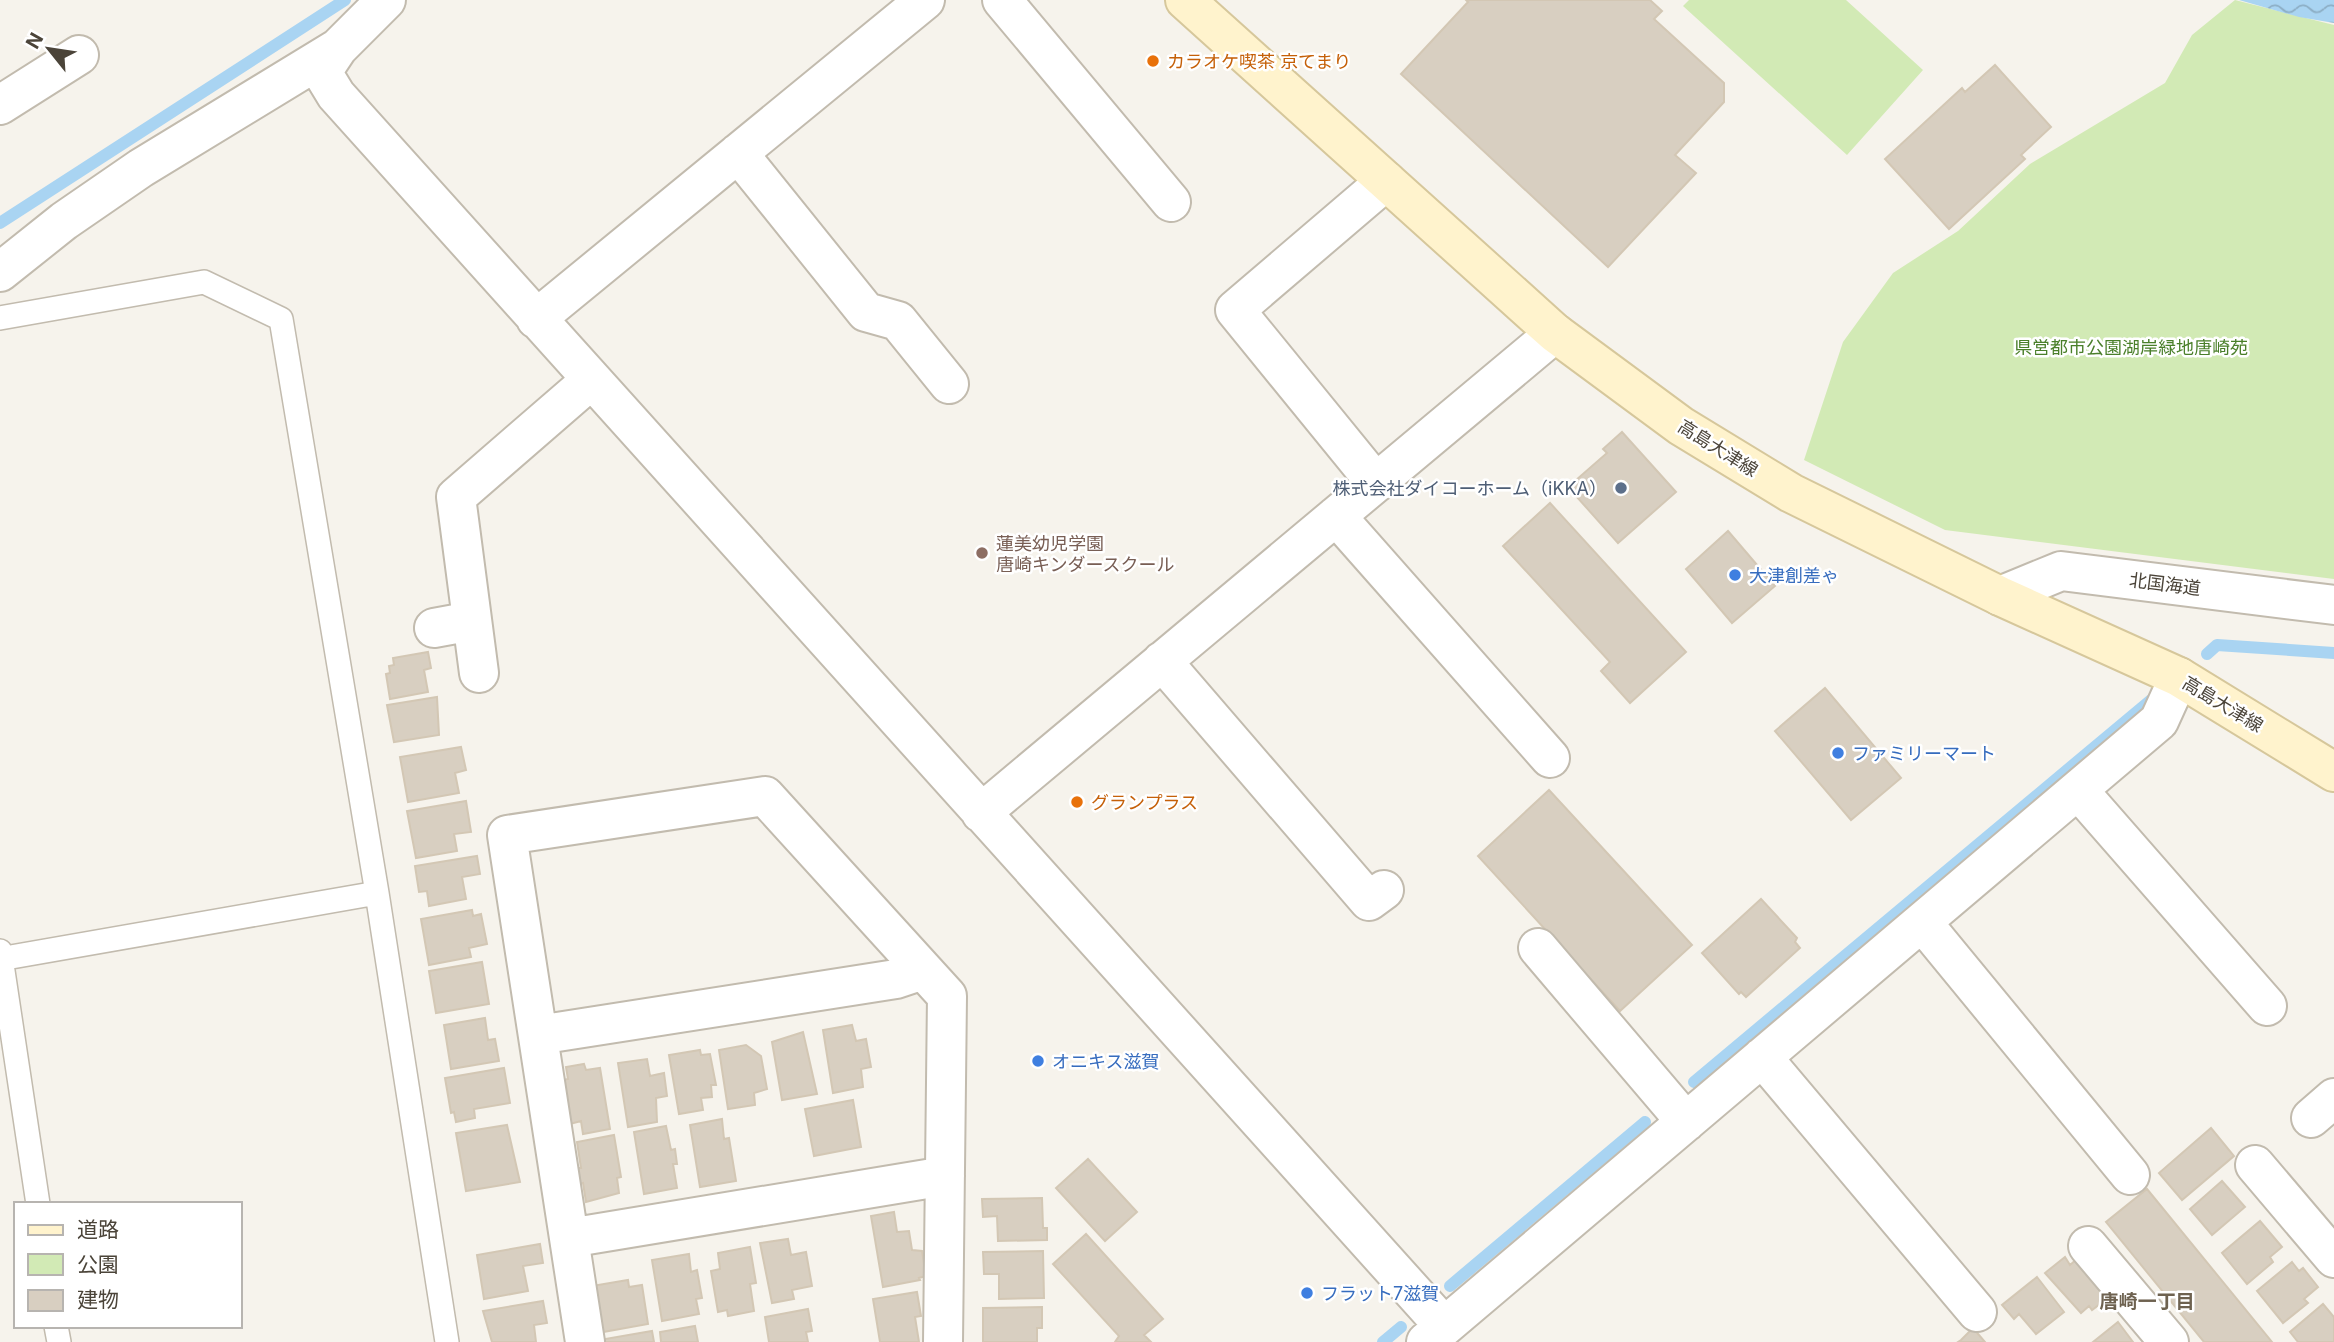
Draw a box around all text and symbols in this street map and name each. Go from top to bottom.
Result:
north arrow [14,14,84,84]
text: N [21,29,48,53]
place label: カラオケ喫茶 京てまり [1167,51,1351,72]
marker: カラオケ喫茶 京てまり [1145,53,1161,69]
park label: 県営都市公園湖岸緑地唐崎苑 [2014,337,2248,358]
street label: 高島大津線 [1674,415,1762,481]
place label: 株式会社ダイコーホーム（iKKA） [1333,478,1607,499]
marker: 株式会社ダイコーホーム（iKKA） [1613,480,1629,496]
place label: 蓮美幼児学園 唐崎キンダースクール [996,533,1175,575]
marker: 蓮美幼児学園 唐崎キンダースクール [974,545,990,561]
place label: 大津創差ゃ [1749,565,1839,586]
marker: 大津創差ゃ [1727,567,1743,583]
street label: 北国海道 [2128,569,2202,599]
street label: 高島大津線 [2179,672,2267,736]
place label: ファミリーマート [1852,743,1996,764]
marker: ファミリーマート [1830,745,1846,761]
place label: グランプラス [1091,792,1198,813]
marker: グランプラス [1069,794,1085,810]
place label: オニキス滋賀 [1052,1051,1159,1072]
marker: オニキス滋賀 [1030,1053,1046,1069]
legend [14,1202,242,1328]
text: 道路 [77,1217,119,1242]
text: 公園 [77,1252,119,1277]
place label: フラット7滋賀 [1321,1283,1439,1304]
marker: フラット7滋賀 [1299,1285,1315,1301]
text: 建物 [77,1287,119,1312]
district label: 唐崎一丁目 [2099,1290,2195,1313]

